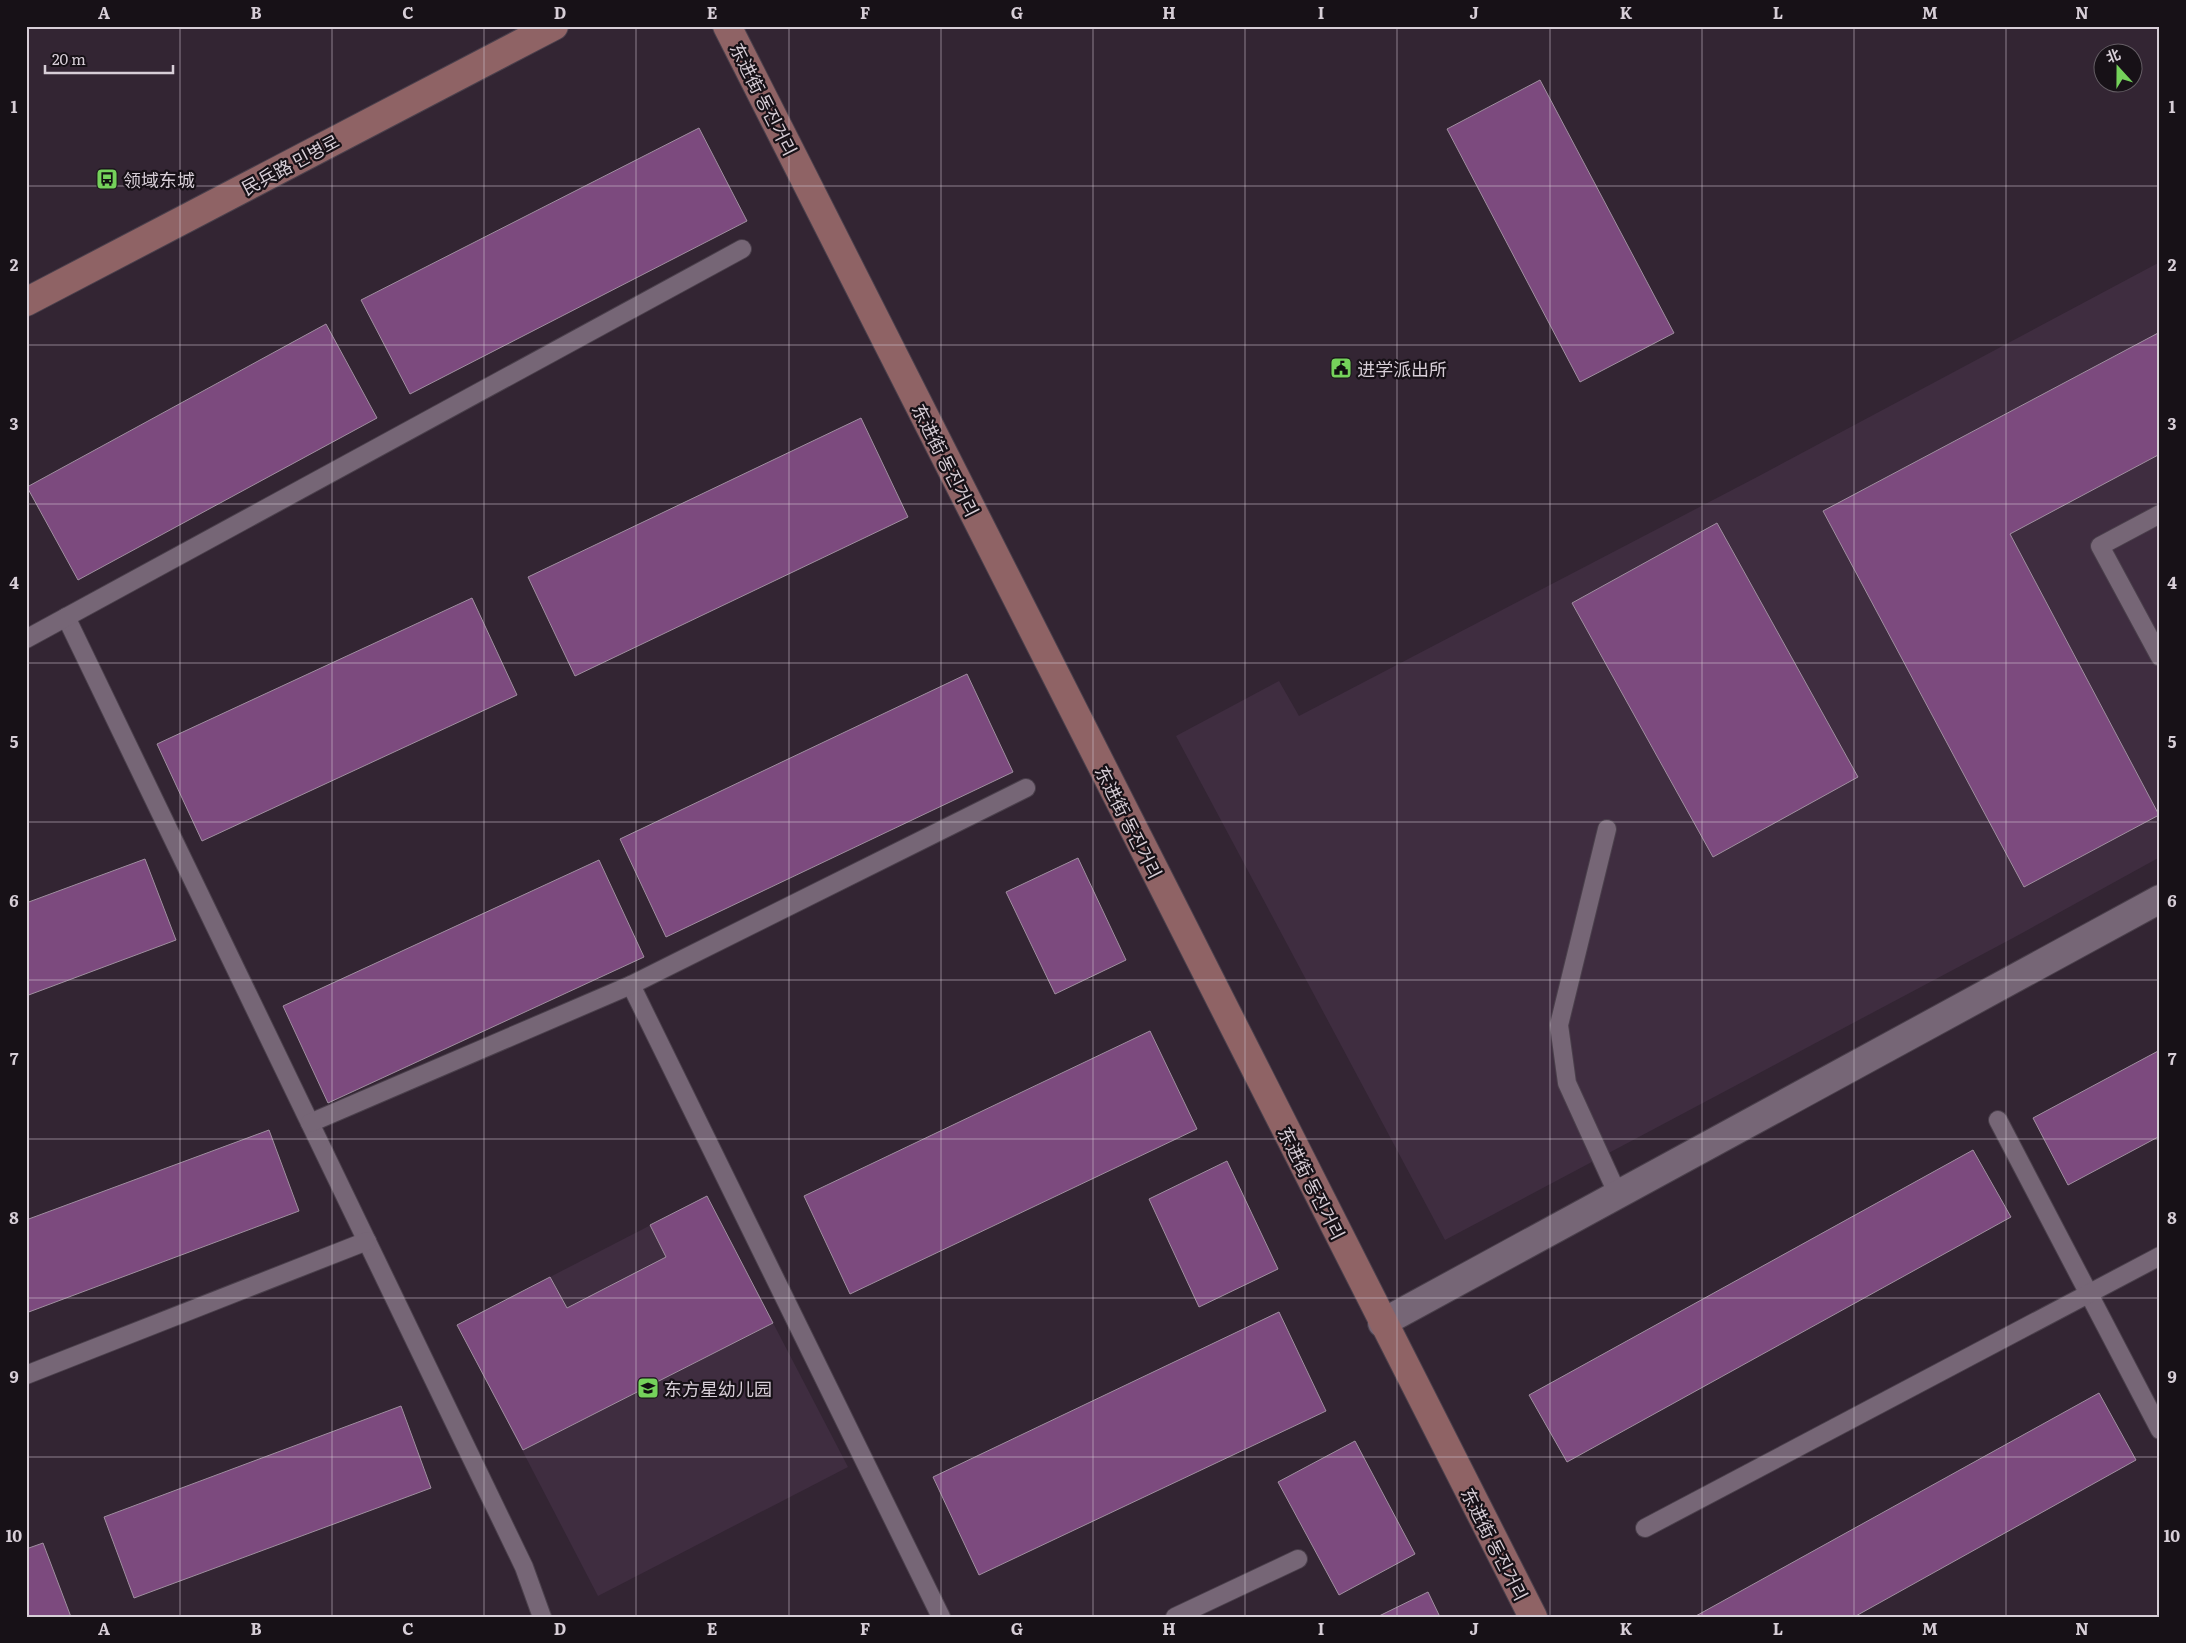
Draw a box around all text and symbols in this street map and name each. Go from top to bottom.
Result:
text: A [98,0,110,24]
text: B [250,0,262,24]
text: C [402,0,414,24]
text: D [554,0,566,24]
text: E [707,0,718,24]
text: F [860,0,870,24]
text: G [1011,0,1023,24]
text: H [1162,0,1176,24]
text: I [1318,0,1324,24]
text: J [1469,0,1479,24]
text: K [1620,0,1633,24]
text: L [1773,0,1783,24]
text: M [1922,0,1938,24]
text: N [2075,0,2089,24]
street label: 东进街 동진거리 [724,38,804,160]
scale bar [45,42,172,74]
north arrow [2094,42,2144,92]
text: 北 [2103,43,2123,67]
text: 20 m [52,47,86,70]
text: 1 [11,94,18,118]
text: 1 [2169,94,2176,118]
street label: 民兵路 민병로 [236,127,344,201]
place label: 领域东城 [123,166,195,193]
bus stop icon: 领域东城 [95,167,119,191]
text: 2 [10,252,19,276]
text: 2 [2168,252,2177,276]
place label: 进学派出所 [1357,355,1447,382]
public building icon: 进学派出所 [1329,356,1353,380]
street label: 东进街 동진거리 [906,399,986,521]
text: 3 [10,411,19,435]
text: 3 [2168,411,2177,435]
text: 4 [9,570,19,594]
text: 4 [2167,570,2177,594]
text: 5 [10,729,19,753]
text: 5 [2168,729,2177,753]
street label: 东进街 동진거리 [1089,761,1169,883]
text: 6 [9,888,19,912]
text: 6 [2167,888,2177,912]
text: 7 [10,1046,19,1070]
text: 7 [2168,1046,2177,1070]
street label: 东进街 동진거리 [1272,1122,1352,1244]
text: 8 [9,1205,19,1229]
text: 8 [2167,1205,2177,1229]
text: 9 [9,1364,19,1388]
text: 9 [2167,1364,2177,1388]
place label: 东方星幼儿园 [664,1375,772,1402]
school or university icon: 东方星幼儿园 [636,1376,660,1400]
street label: 东进街 동진거리 [1455,1483,1535,1605]
text: 10 [6,1523,22,1547]
text: 10 [2164,1523,2180,1547]
text: A [98,1616,110,1640]
text: B [250,1616,262,1640]
text: C [402,1616,414,1640]
text: D [554,1616,566,1640]
text: E [707,1616,718,1640]
text: F [860,1616,870,1640]
text: G [1011,1616,1023,1640]
text: H [1162,1616,1176,1640]
text: I [1318,1616,1324,1640]
text: J [1469,1616,1479,1640]
text: K [1620,1616,1633,1640]
text: L [1773,1616,1783,1640]
text: M [1922,1616,1938,1640]
text: N [2075,1616,2089,1640]

